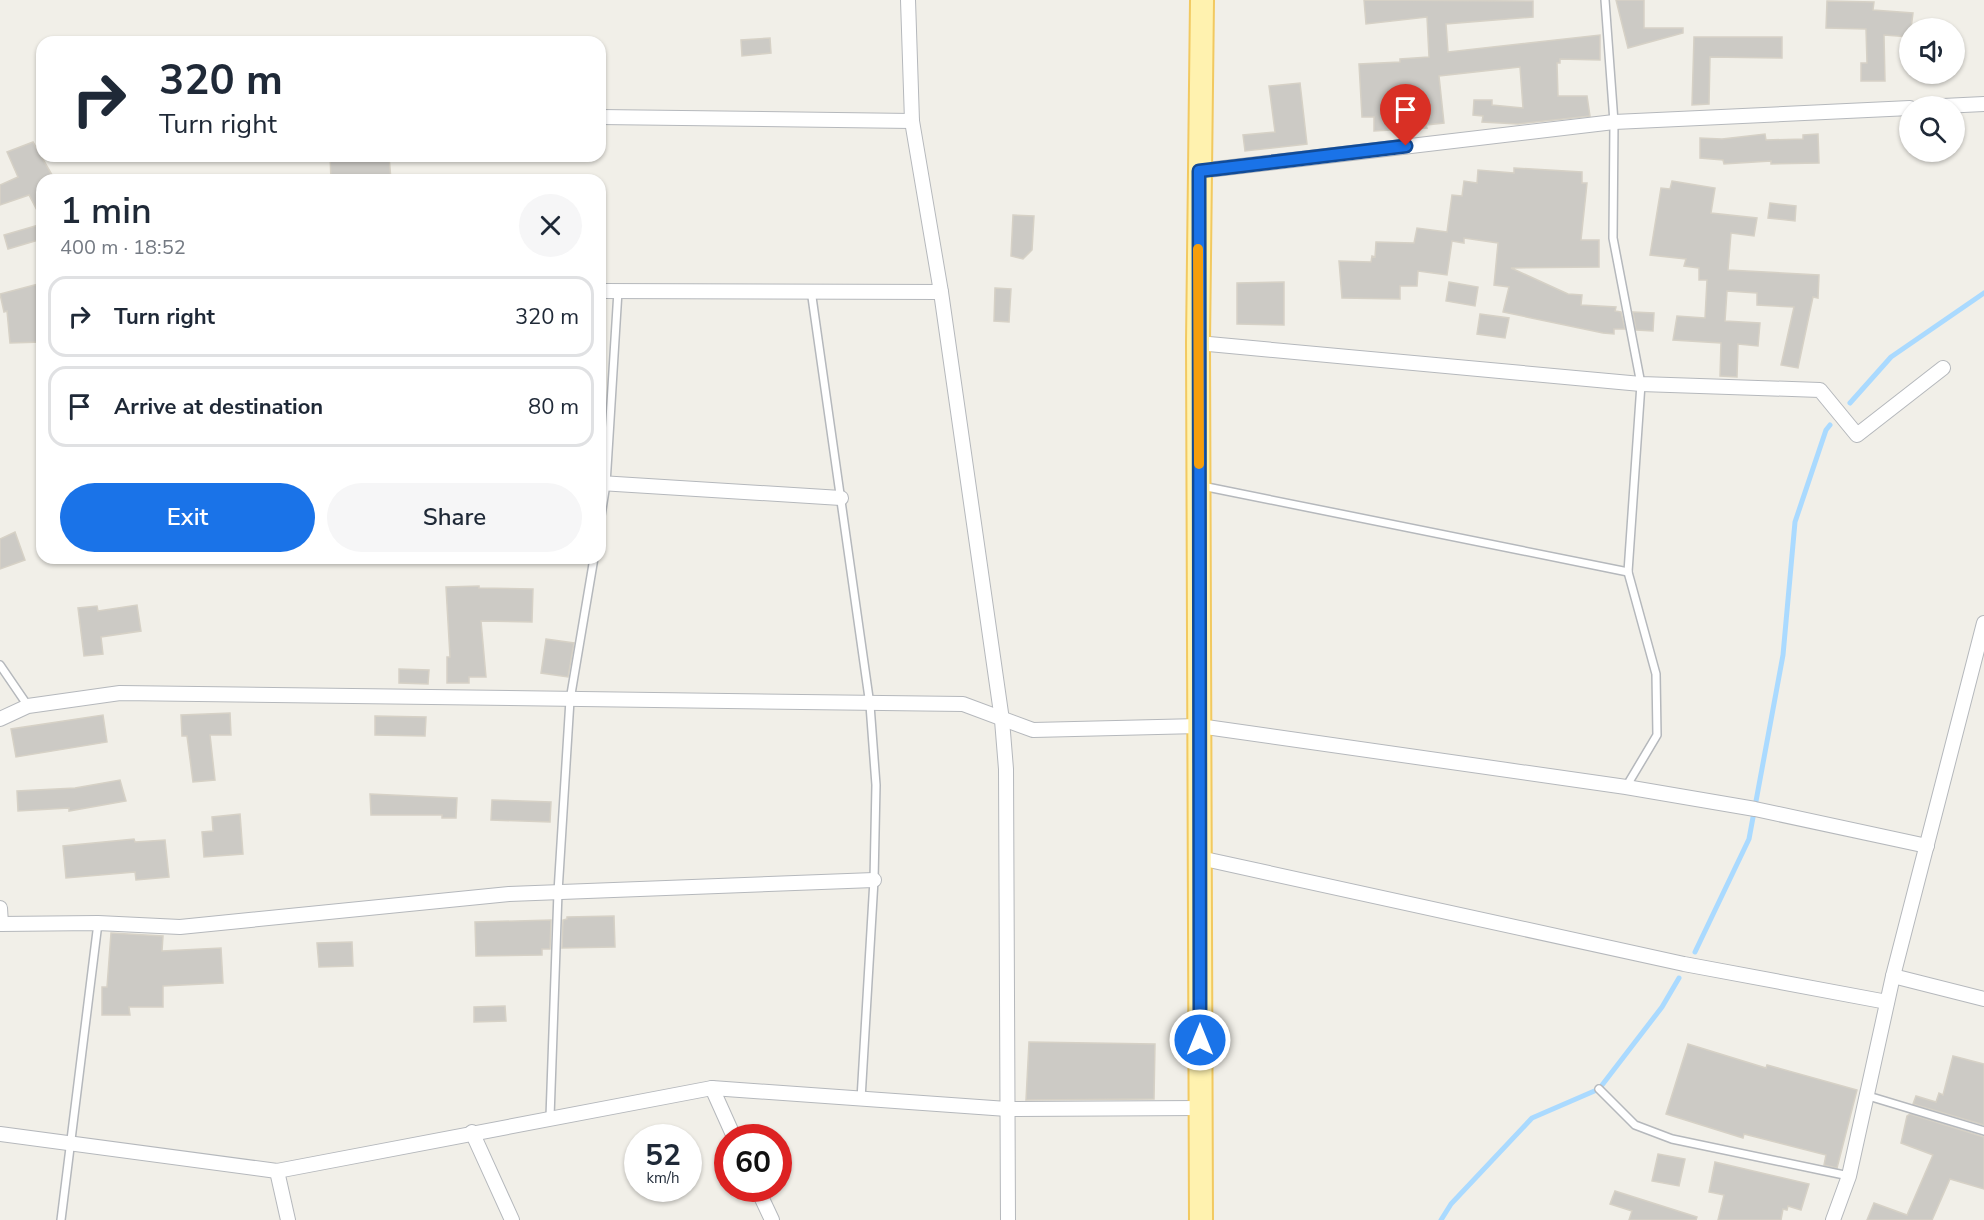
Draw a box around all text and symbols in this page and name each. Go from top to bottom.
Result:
map controls [1899,18,1965,162]
button: sound [1899,18,1965,84]
text: 320 m [159,52,283,109]
icon: right [60,60,138,138]
pin [1380,84,1431,146]
icon: arrive [1389,93,1422,126]
button: search [1899,96,1965,162]
text: Turn right [159,106,277,143]
text: 1 min [60,187,152,236]
button: close [519,194,582,257]
text: 400 m · 18:52 [60,234,186,261]
icon: right [63,300,96,333]
text: Turn right [114,302,215,332]
text: 320 m [515,302,579,332]
icon: arrive [63,390,96,423]
text: Arrive at destination [114,392,323,422]
text: 80 m [528,392,579,422]
button: Exit [60,483,315,552]
button: Share [327,483,582,552]
position arrow [1168,1008,1232,1072]
speed limit sign: 60 [714,1124,792,1202]
text: 52 [645,1135,681,1176]
text: km/h [646,1168,680,1188]

